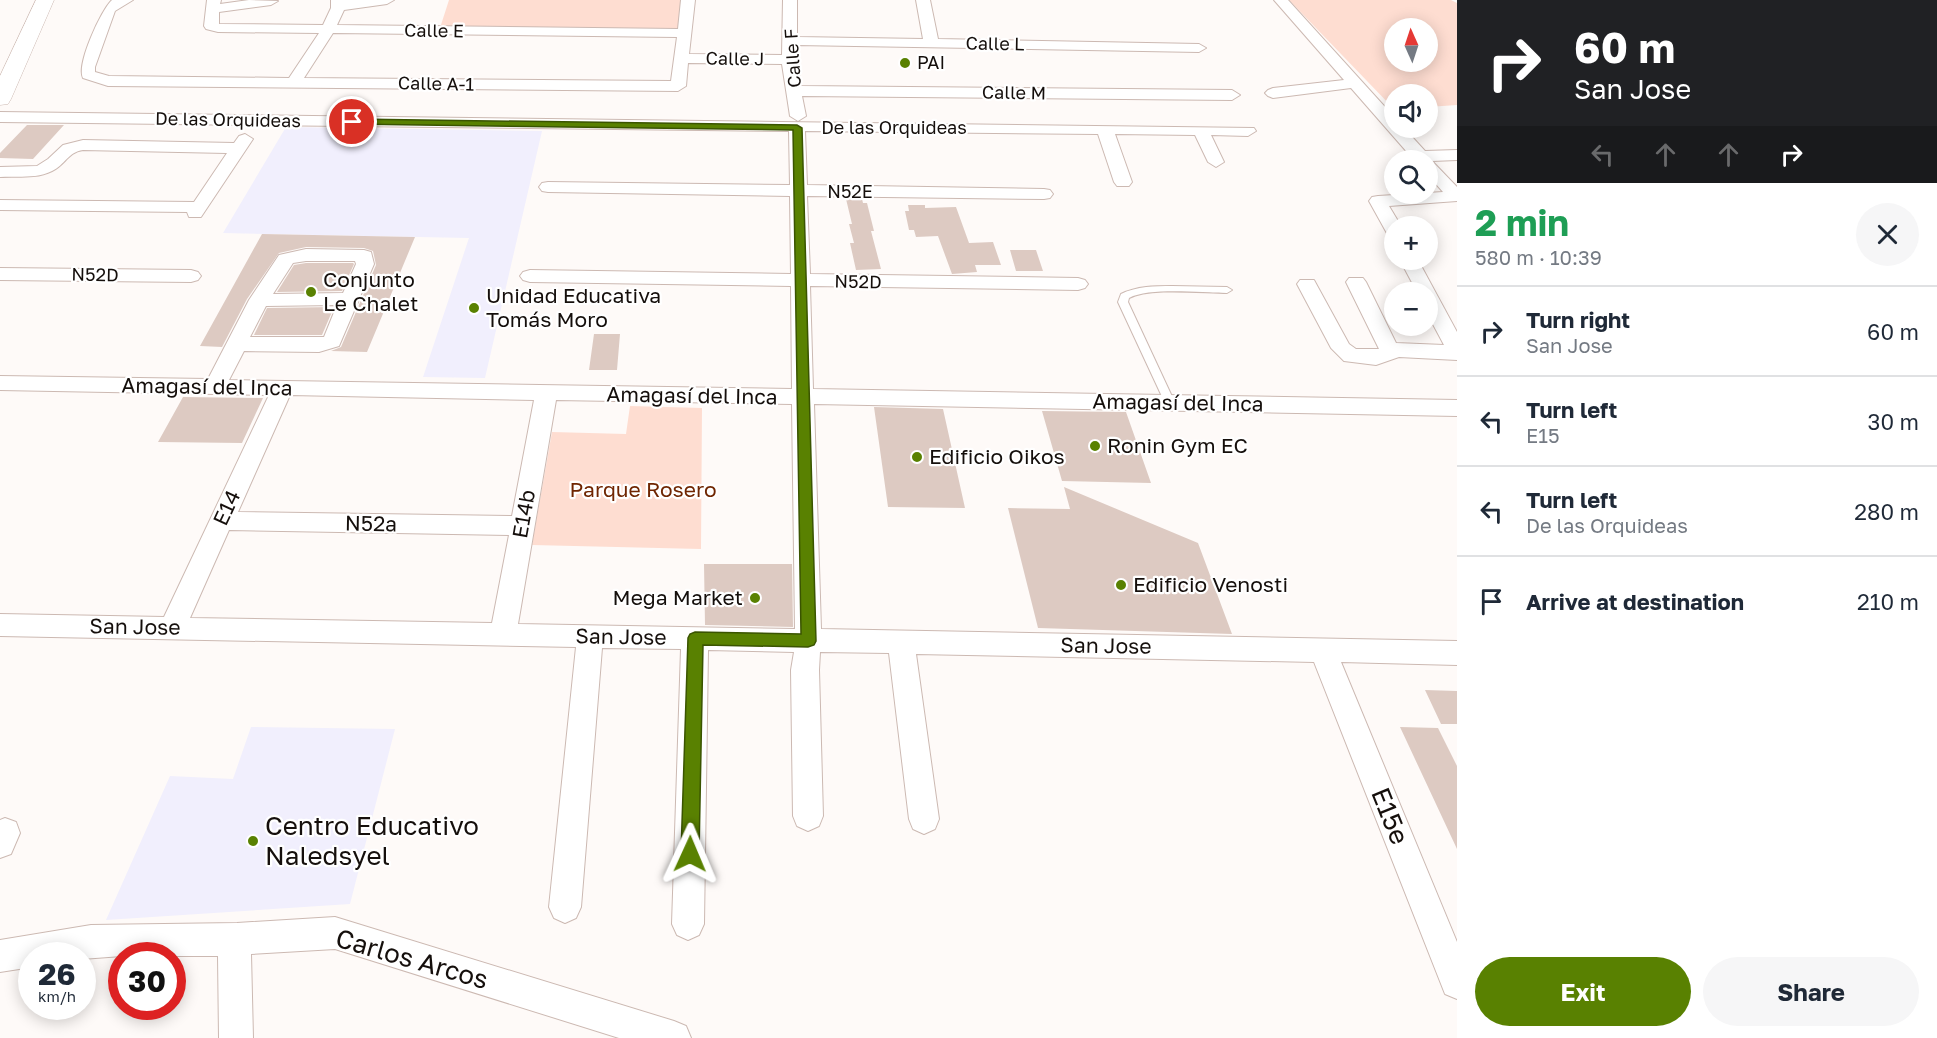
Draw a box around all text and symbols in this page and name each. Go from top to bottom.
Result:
street label: Calle E [404,18,464,42]
north arrow [1384,18,1438,72]
map controls [1384,18,1438,336]
text: 60 m [1574,22,1675,72]
icon: right [1475,24,1553,102]
street label: Calle F [779,28,805,88]
street label: Calle L [965,31,1025,55]
street label: Calle J [705,46,765,70]
place label: PAI [917,51,945,73]
marker: PAI [898,56,912,70]
street label: Calle A-1 [398,71,475,95]
text: San Jose [1574,73,1691,105]
street label: Calle M [982,80,1046,104]
button: sound [1384,84,1438,138]
pin [326,96,377,147]
icon: arrive [335,105,368,138]
street label: De las Orquideas [155,107,301,131]
street label: De las Orquideas [821,116,967,138]
icon: left [1586,138,1619,171]
icon: ahead [1649,138,1682,171]
icon: ahead [1712,138,1745,171]
icon: right [1775,138,1808,171]
button: search [1384,150,1438,204]
street label: N52E [827,180,873,202]
text: 2 min [1475,201,1569,244]
button: close [1856,203,1919,266]
button: + [1384,216,1438,270]
text: 580 m · 10:39 [1475,245,1602,269]
street label: N52D [71,263,119,285]
place label: Conjunto Le Chalet [323,266,418,316]
street label: N52D [834,270,882,292]
place label: Unidad Educativa Tomás Moro [486,282,661,332]
button: − [1384,282,1438,336]
marker: Conjunto Le Chalet [304,285,318,299]
marker: Unidad Educativa Tomás Moro [467,301,481,315]
text: Turn right [1526,306,1630,333]
icon: right [1475,315,1508,348]
text: 60 m [1867,318,1919,345]
text: San Jose [1526,333,1613,357]
street label: Amagasí del Inca [121,372,293,400]
street label: Amagasí del Inca [606,381,778,409]
street label: Amagasí del Inca [1092,388,1264,416]
text: Turn left [1526,396,1617,423]
icon: left [1475,405,1508,438]
text: 30 m [1868,408,1919,435]
text: E15 [1526,423,1560,447]
place label: Ronin Gym EC [1107,432,1248,458]
marker: Ronin Gym EC [1088,439,1102,453]
place label: Edificio Oikos [929,443,1065,469]
marker: Edificio Oikos [910,450,924,464]
park label: Parque Rosero [570,476,717,502]
street label: E14 [207,486,245,529]
text: Turn left [1526,486,1617,513]
street label: E14b [506,488,540,540]
icon: left [1475,495,1508,528]
text: 280 m [1854,498,1919,525]
street label: N52a [345,510,397,536]
text: De las Orquideas [1526,513,1688,537]
place label: Edificio Venosti [1133,571,1288,597]
marker: Edificio Venosti [1114,578,1128,592]
place label: Mega Market [613,584,743,610]
icon: arrive [1475,585,1508,618]
text: Arrive at destination [1526,588,1744,615]
text: 210 m [1857,588,1919,615]
marker: Mega Market [748,591,762,605]
street label: San Jose [89,612,181,640]
street label: San Jose [575,622,667,650]
street label: San Jose [1060,631,1152,659]
street label: E15e [1365,783,1416,849]
place label: Centro Educativo Naledsyel [265,810,479,871]
position arrow [658,822,722,886]
marker: Centro Educativo Naledsyel [246,834,260,848]
street label: Carlos Arcos [332,922,492,995]
speed limit sign: 30 [108,942,186,1020]
text: 26 [38,956,76,992]
button: Exit [1475,957,1691,1026]
button: Share [1703,957,1919,1026]
text: km/h [38,987,76,1005]

